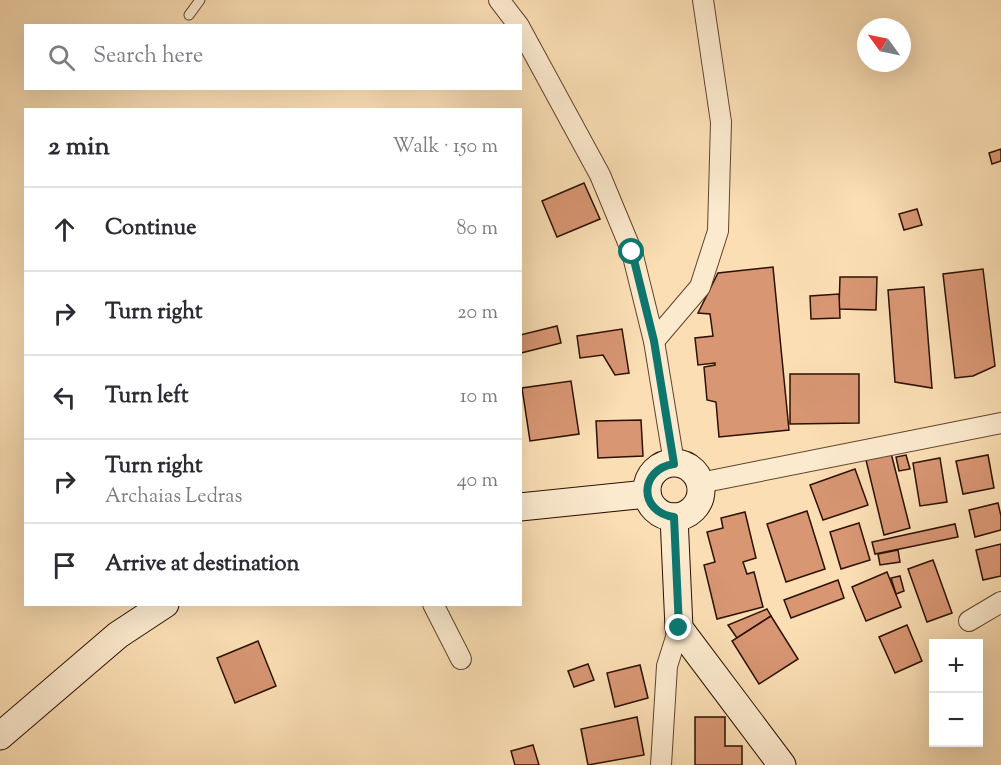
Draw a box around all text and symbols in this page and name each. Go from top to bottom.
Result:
north arrow [857,18,911,72]
search box [24,24,522,90]
icon: search [45,41,78,74]
text: Search here [93,41,203,73]
text: 2 min [48,129,110,166]
text: Walk · 150 m [392,133,498,162]
icon: ahead [48,213,81,246]
text: Continue [105,213,196,245]
text: 80 m [457,215,498,244]
route start [618,238,644,264]
icon: right [48,297,81,330]
text: Turn right [105,297,202,329]
text: 20 m [457,299,498,328]
icon: left [48,381,81,414]
text: Turn left [105,381,188,413]
text: 10 m [460,383,498,412]
text: Turn right [105,451,202,483]
icon: right [48,465,81,498]
text: 40 m [457,467,498,496]
text: Archaias Ledras [105,483,242,512]
icon: arrive [48,549,81,582]
text: Arrive at destination [105,549,300,581]
route end [665,614,691,640]
map controls [929,639,983,747]
button: + [929,639,983,693]
button: − [929,693,983,747]

